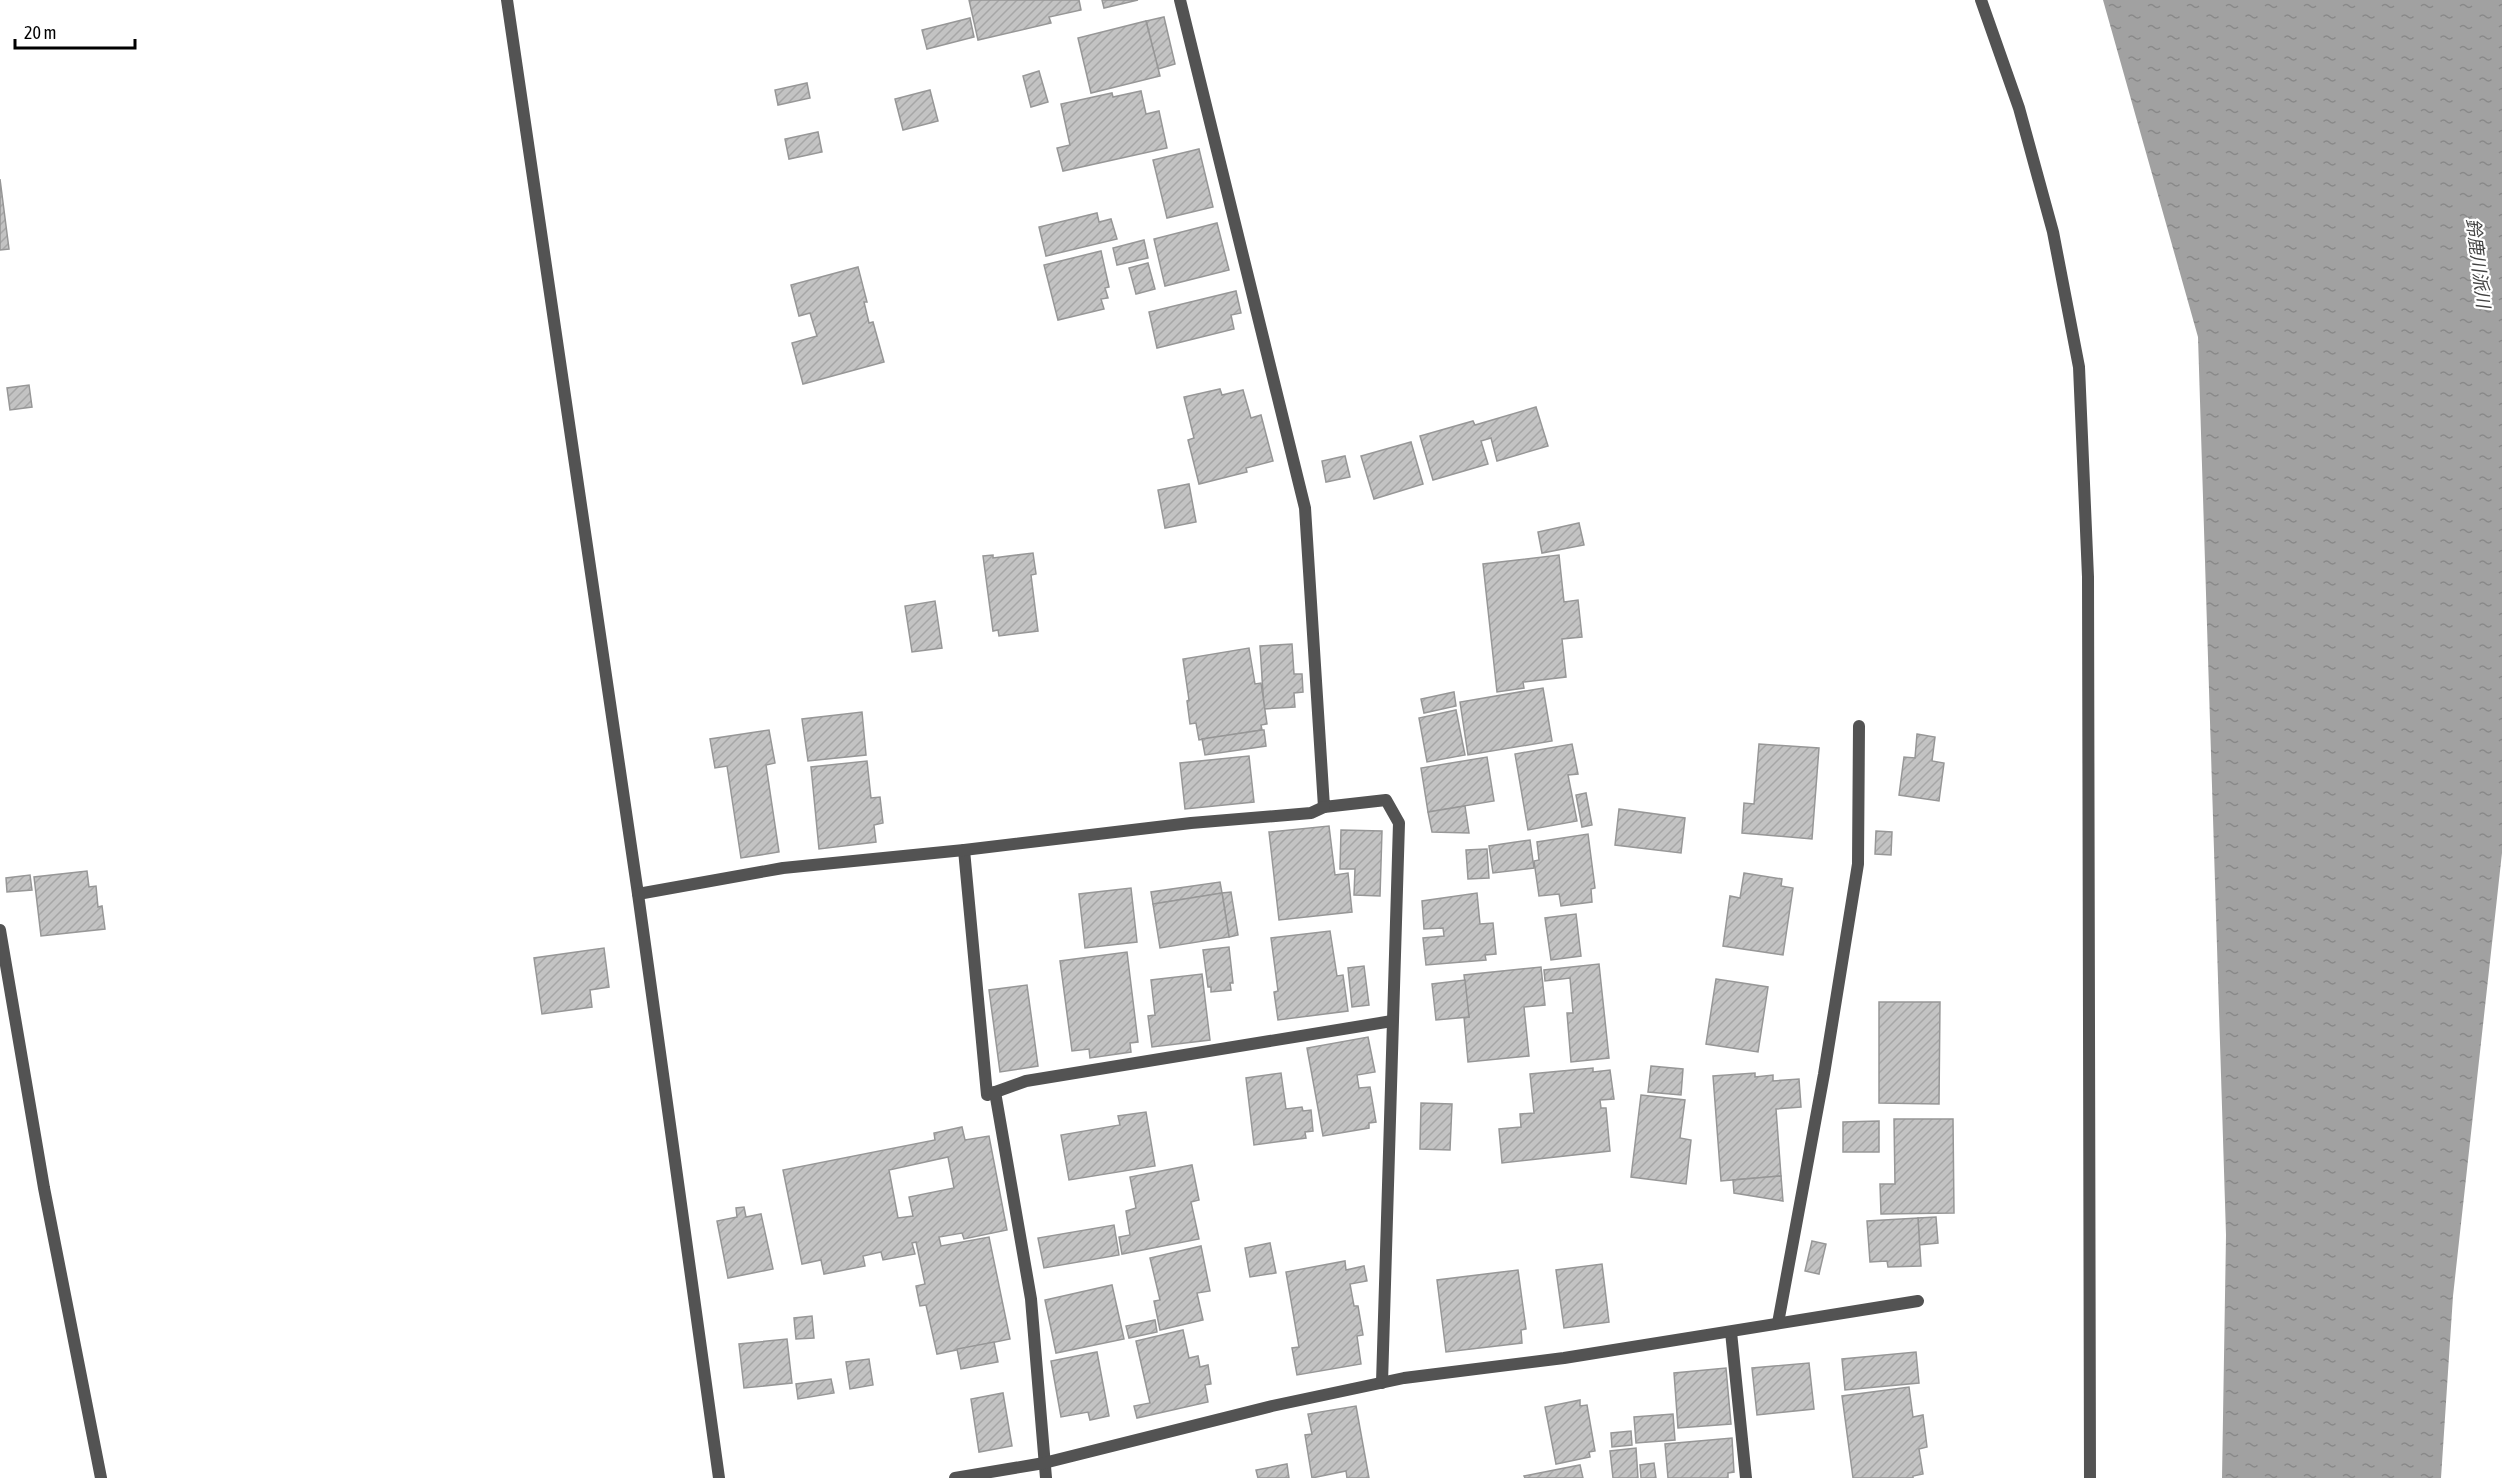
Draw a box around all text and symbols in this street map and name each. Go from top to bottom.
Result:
scale bar [15,12,135,50]
text: 20 m [24,22,56,43]
water label: 鈴鹿川派川 [2463,217,2495,311]

